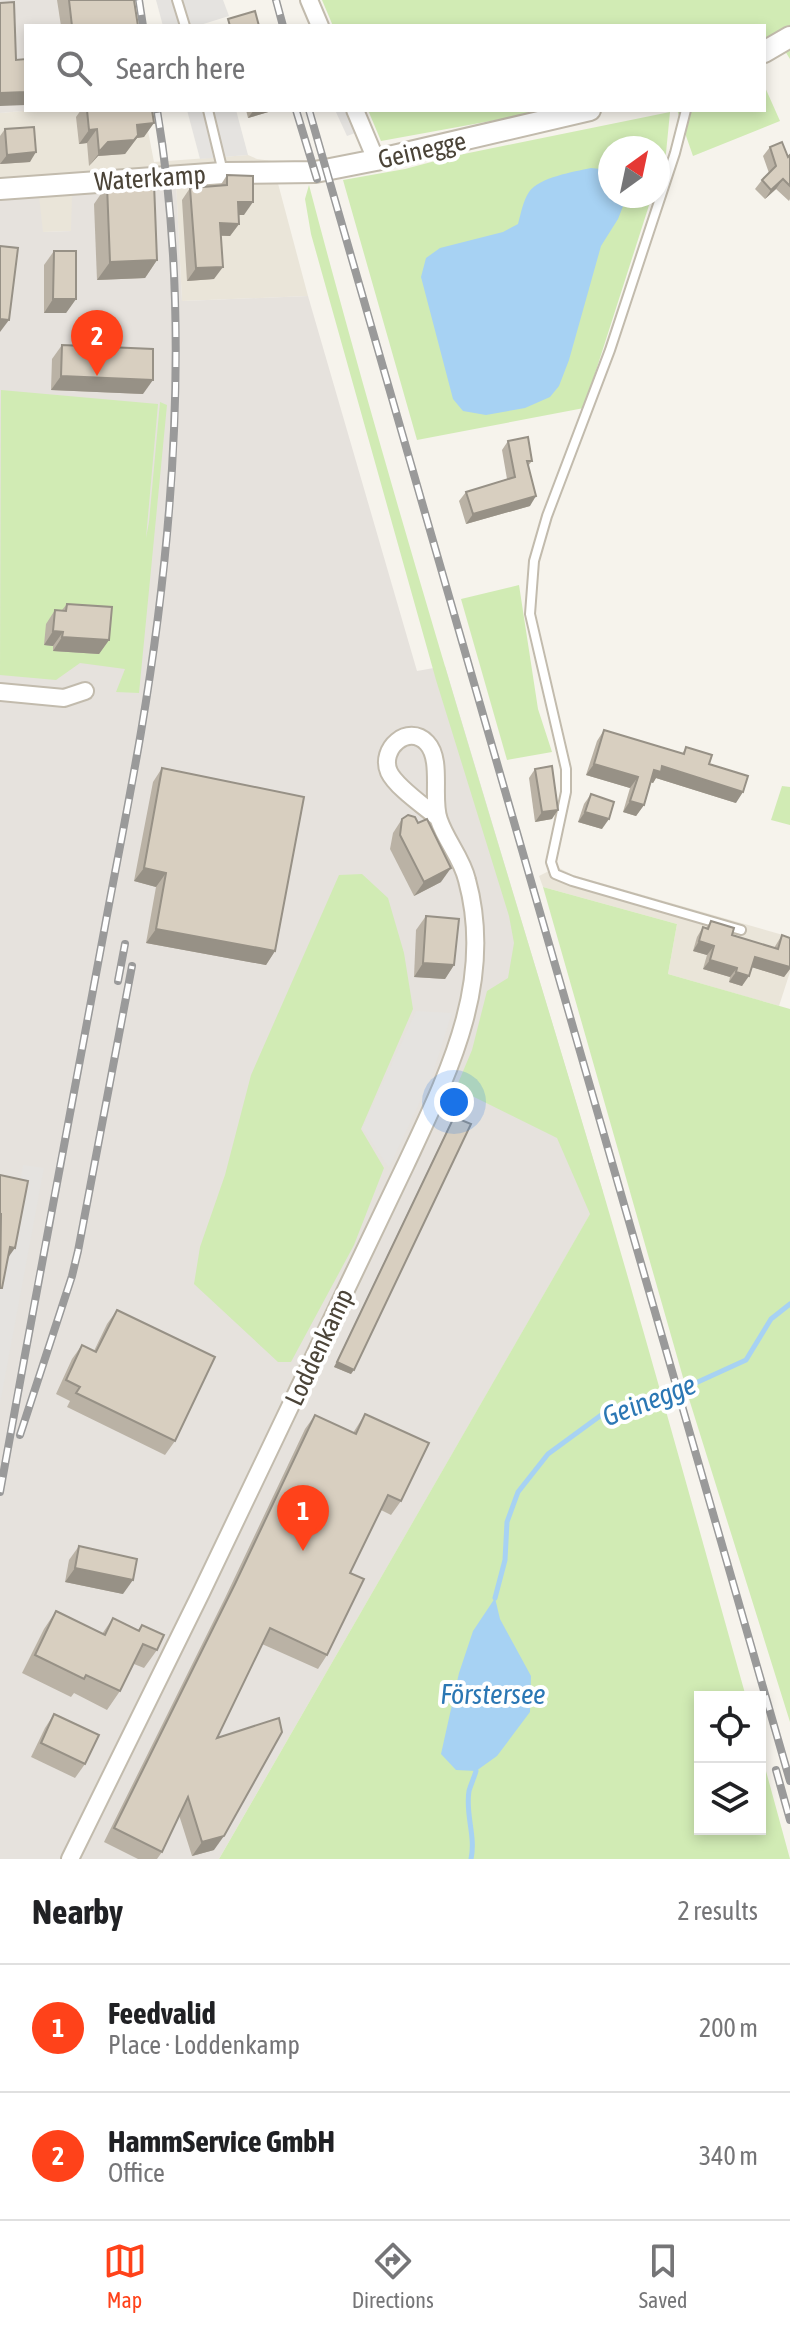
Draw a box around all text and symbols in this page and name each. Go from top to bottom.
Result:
search box [24,24,766,112]
icon: search [52,46,96,90]
text: Search here [116,51,245,85]
street label: Geinegge [375,125,469,175]
north arrow [598,136,670,208]
street label: Waterkamp [93,159,207,197]
pin: 2 [71,310,123,376]
your location [434,1082,474,1122]
street label: Loddenkamp [279,1284,359,1410]
water label: Geinegge [598,1368,700,1432]
pin: 1 [277,1485,329,1551]
water label: Förstersee [440,1678,546,1710]
map controls [694,1691,766,1835]
button: locate [694,1691,766,1763]
button: layers [694,1763,766,1835]
text: Nearby [32,1892,123,1931]
text: 2 results [677,1896,758,1926]
text: Feedvalid [108,1996,216,2030]
text: 1 [52,2013,64,2043]
text: 200 m [699,2013,758,2043]
text: Place · Loddenkamp [108,2030,300,2060]
text: HammService GmbH [108,2124,335,2158]
text: 2 [52,2141,64,2171]
text: 340 m [699,2141,758,2171]
text: Office [108,2158,165,2188]
tab: Map [103,2239,147,2313]
tab: Directions [352,2239,434,2313]
tab: Saved [639,2239,687,2313]

